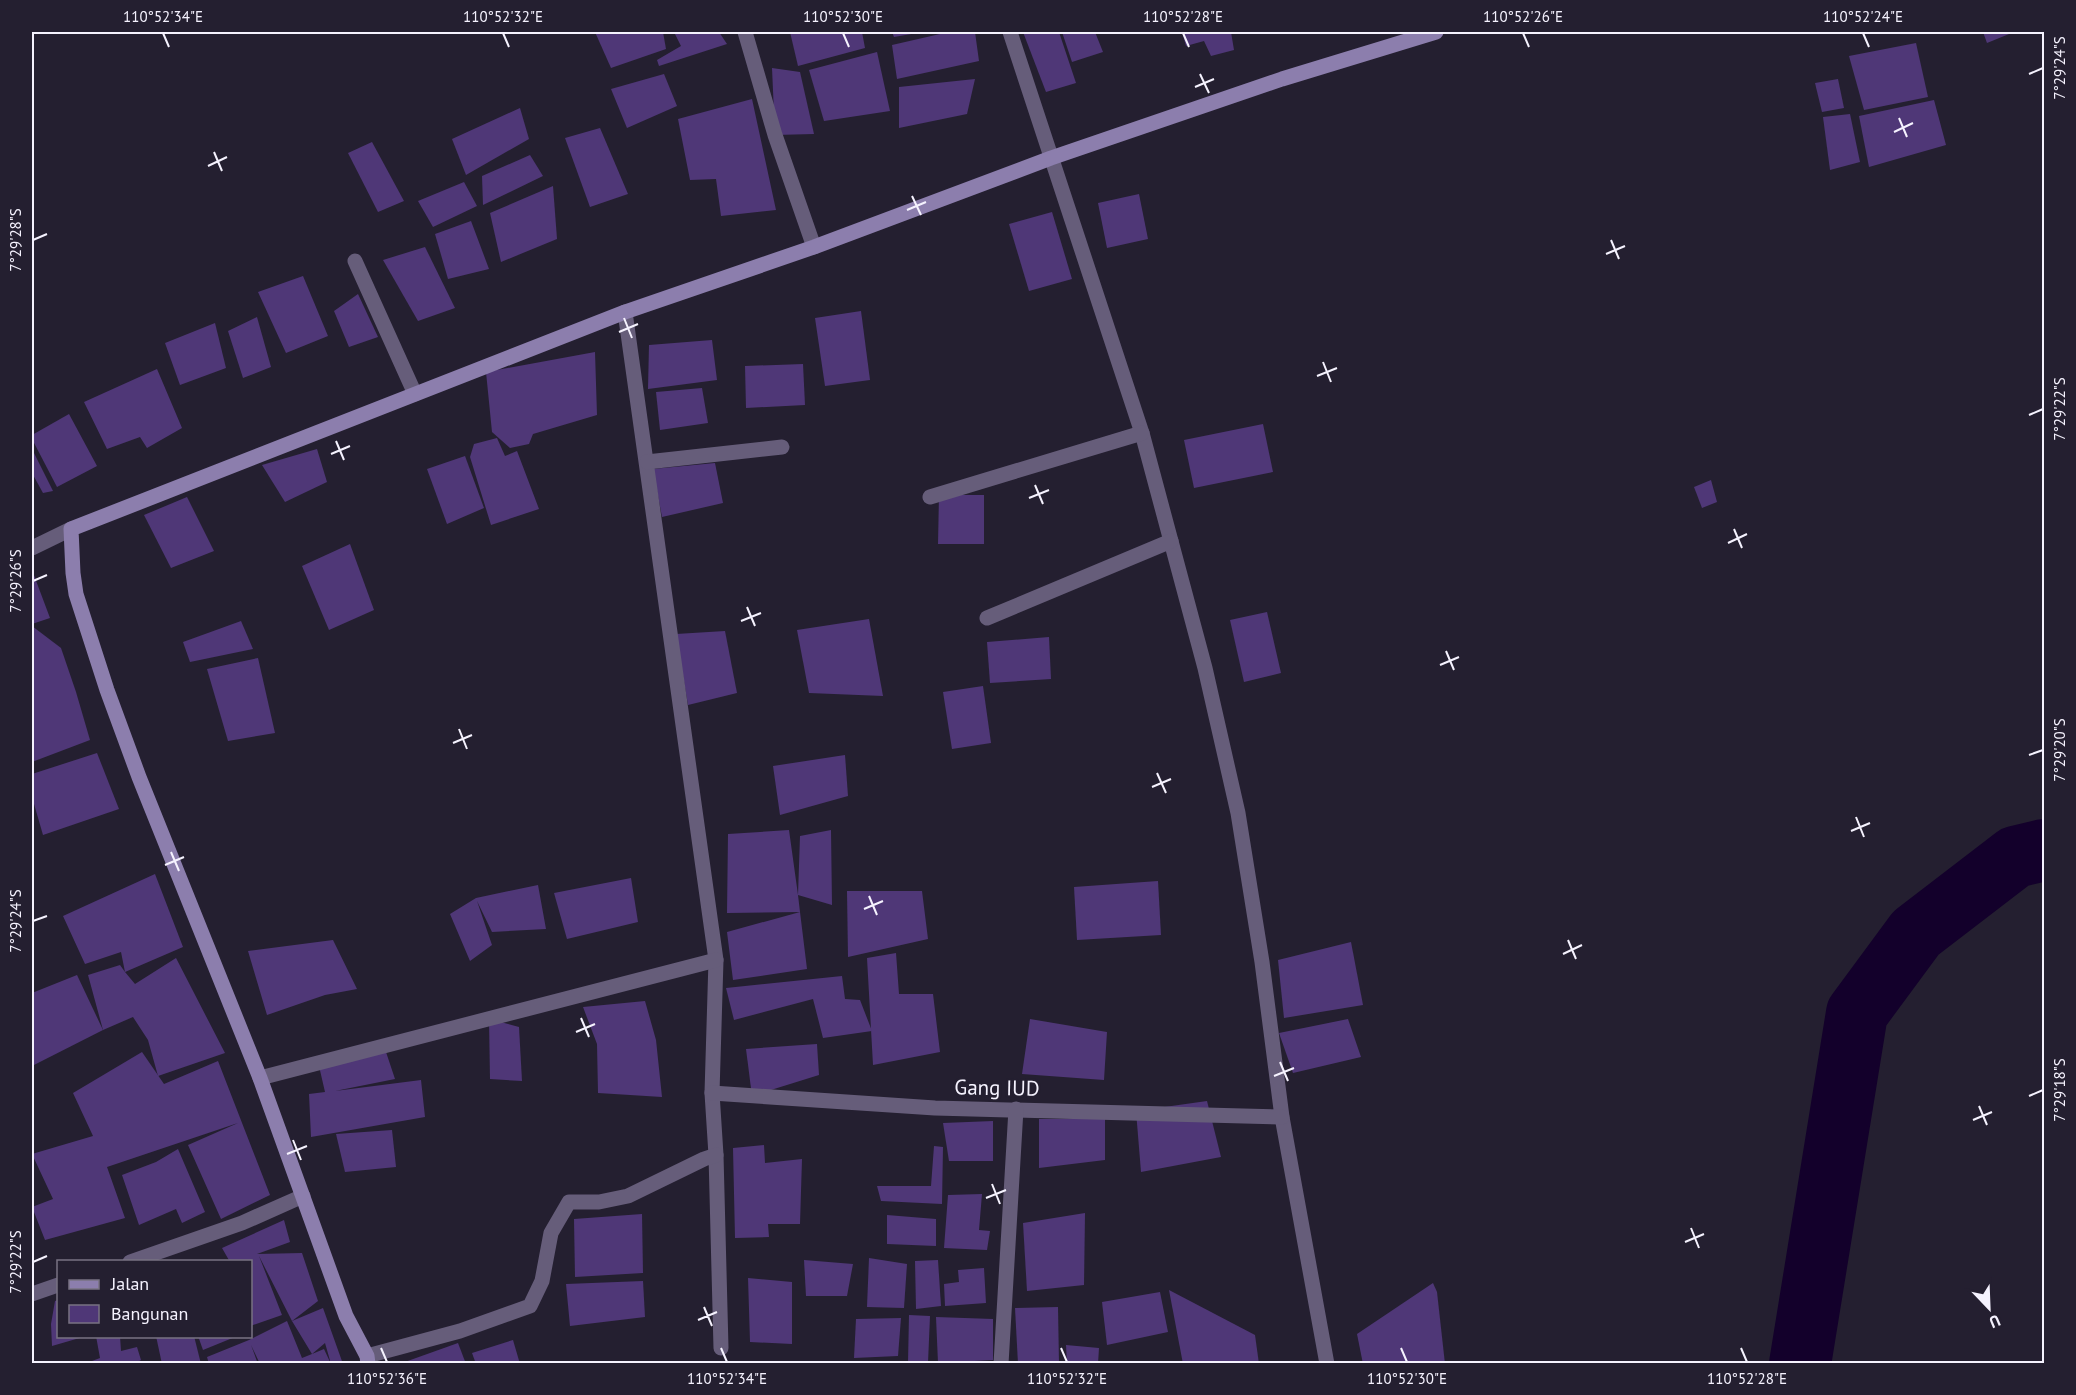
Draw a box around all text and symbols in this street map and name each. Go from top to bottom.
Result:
text: 110°52'34"E [123,7,203,26]
text: 110°52'32"E [463,7,543,26]
text: 110°52'30"E [803,7,883,26]
text: 110°52'28"E [1143,7,1223,26]
text: 110°52'26"E [1483,7,1563,26]
text: 110°52'24"E [1823,7,1903,26]
text: 7°29'24"S [2050,36,2069,100]
text: 7°29'28"S [6,208,25,272]
text: 7°29'22"S [2050,377,2069,441]
text: 7°29'26"S [6,549,25,613]
text: 7°29'20"S [2050,718,2069,782]
text: 7°29'24"S [6,889,25,953]
text: 7°29'18"S [2050,1058,2069,1122]
street label: Gang IUD [954,1073,1040,1102]
text: 7°29'22"S [6,1230,25,1294]
legend [57,1260,252,1338]
text: Jalan [110,1272,149,1295]
north arrow [1959,1278,2019,1338]
text: Bangunan [111,1302,188,1325]
text: U [1986,1311,2003,1333]
text: 110°52'36"E [347,1369,427,1388]
text: 110°52'34"E [687,1369,767,1388]
text: 110°52'32"E [1027,1369,1107,1388]
text: 110°52'30"E [1367,1369,1447,1388]
text: 110°52'28"E [1707,1369,1787,1388]

